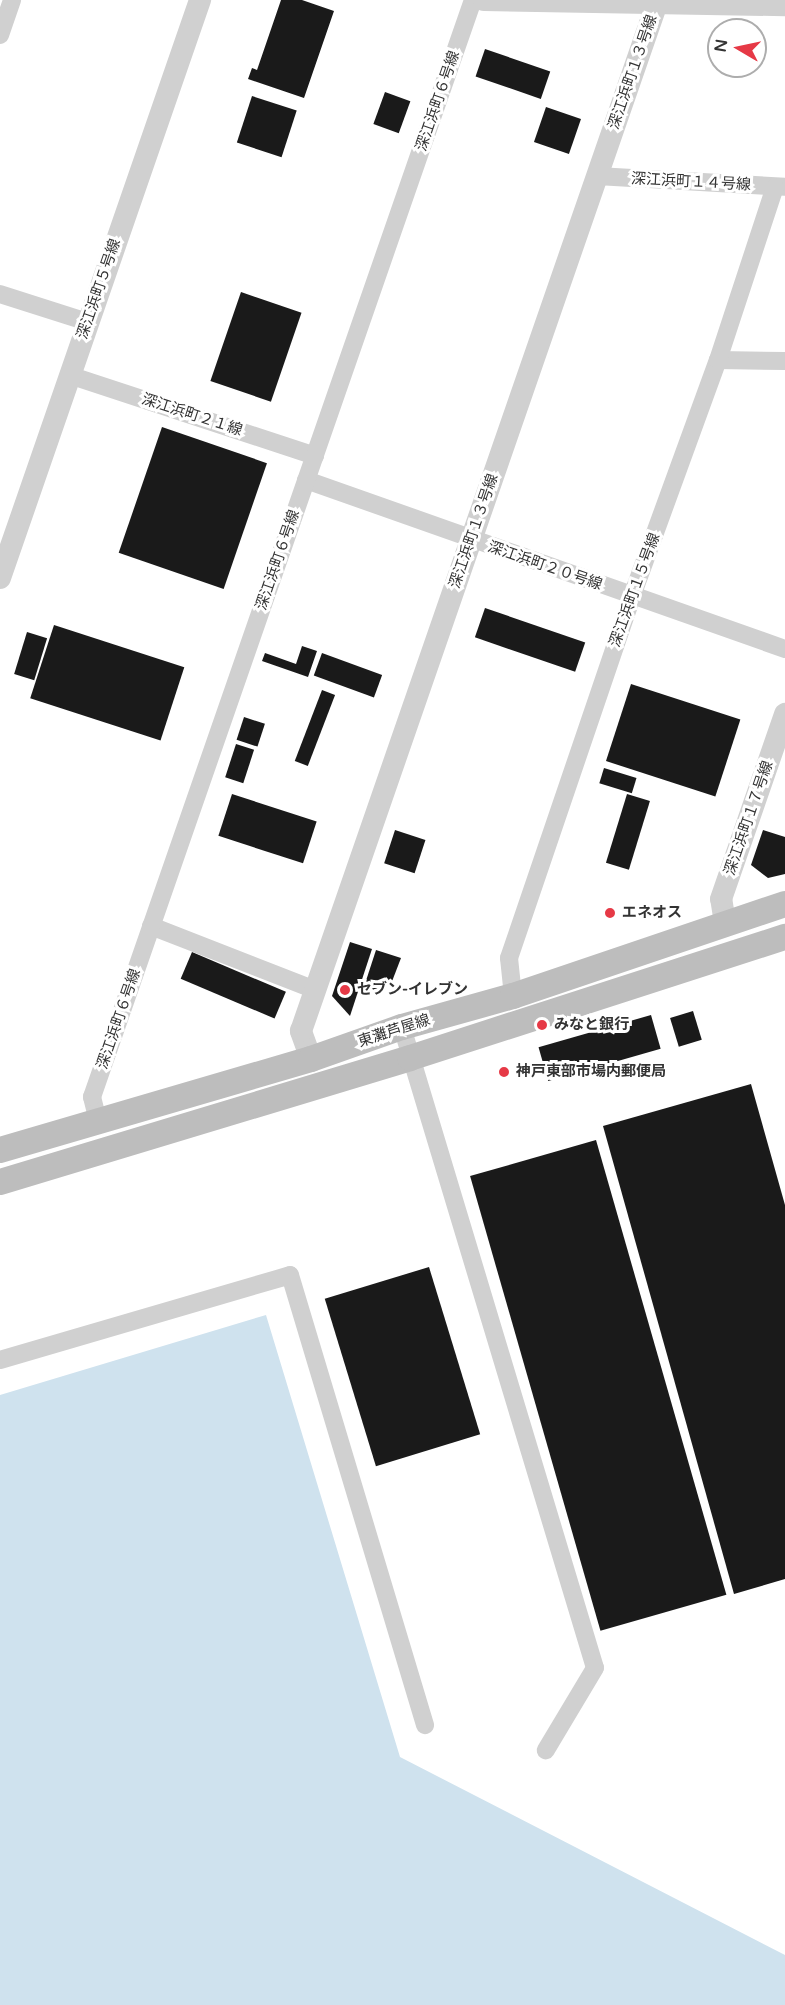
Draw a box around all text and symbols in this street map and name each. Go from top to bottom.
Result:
street label: 深江浜町１３号線 [605,12,661,132]
north arrow [707,18,767,78]
text: N [710,38,732,53]
street label: 深江浜町６号線 [412,48,464,154]
street label: 深江浜町１４号線 [631,170,751,194]
street label: 深江浜町５号線 [73,236,125,342]
street label: 深江浜町２１線 [139,390,245,440]
street label: 深江浜町１３号線 [446,471,502,591]
street label: 深江浜町６号線 [252,507,304,613]
street label: 深江浜町１５号線 [606,531,664,649]
street label: 深江浜町２０号線 [485,538,605,594]
street label: 深江浜町１７号線 [721,758,777,878]
place label: エネオス [622,904,682,922]
marker: エネオス [603,906,617,920]
street label: 深江浜町６号線 [93,966,145,1072]
place label: セブン-イレブン [357,981,468,999]
marker: セブン-イレブン [338,983,352,997]
street label: 東灘芦屋線 [356,1011,432,1051]
place label: みなと銀行 [554,1016,629,1034]
marker: みなと銀行 [535,1018,549,1032]
place label: 神戸東部市場内郵便局 [516,1063,666,1081]
marker: 神戸東部市場内郵便局 [497,1065,511,1079]

